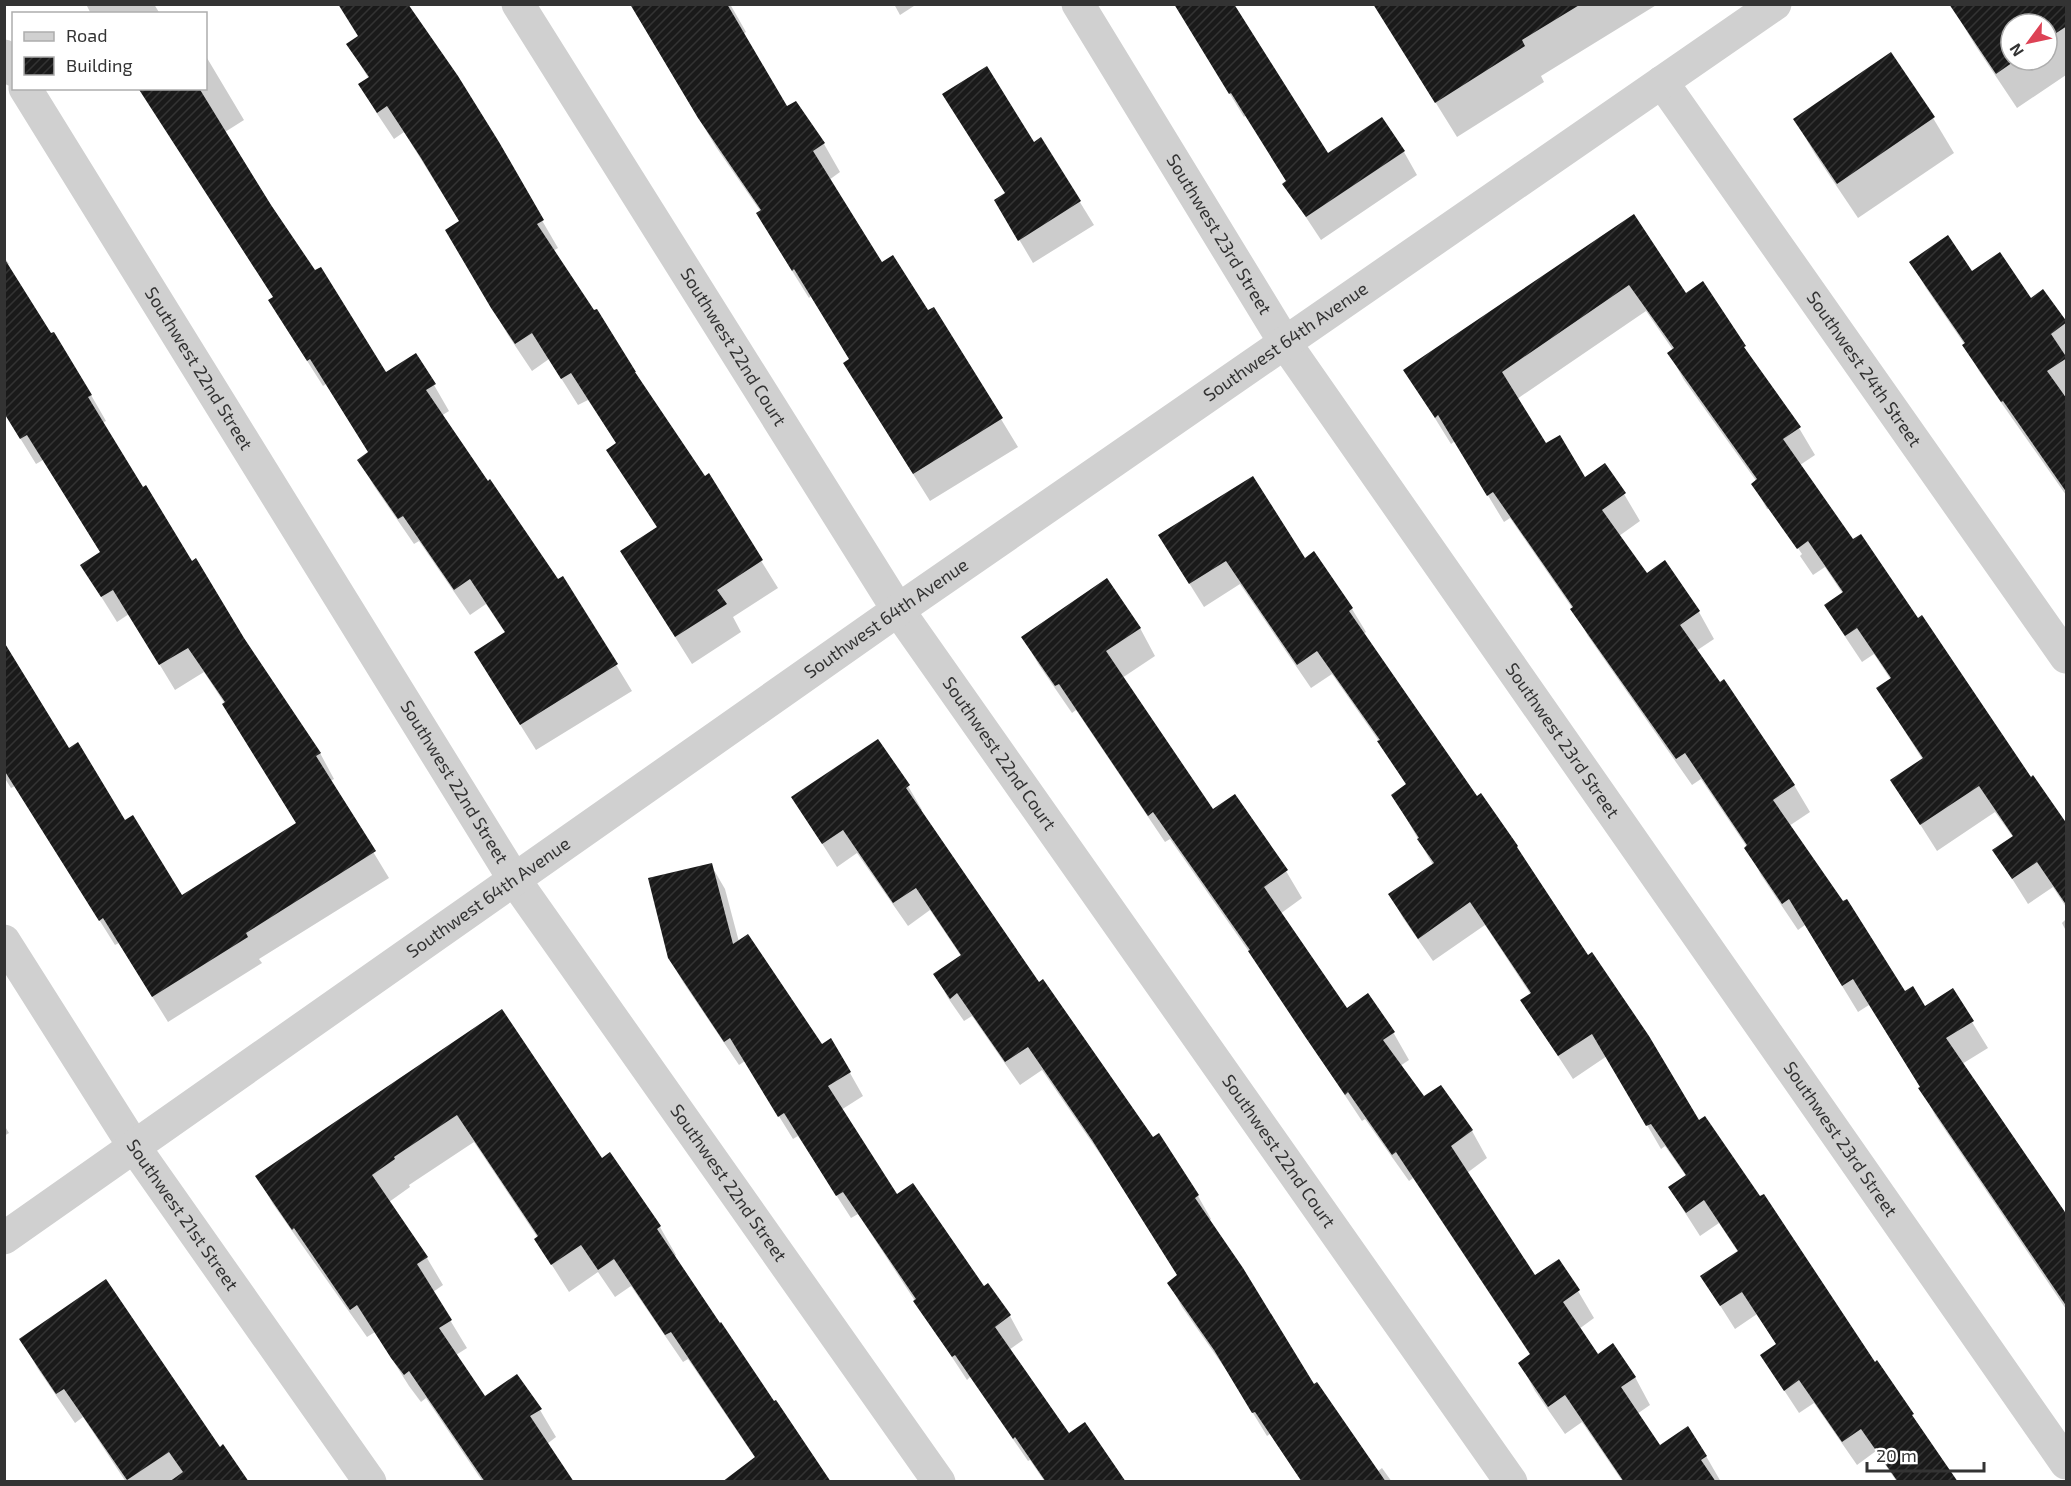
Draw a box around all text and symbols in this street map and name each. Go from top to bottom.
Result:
legend [12,12,207,90]
north arrow [1999,12,2059,72]
text: Road [66,24,107,46]
text: N [2005,40,2027,60]
text: Building [66,54,133,76]
street label: Southwest 23rd Street [1162,150,1277,318]
street label: Southwest 22nd Court [676,264,792,430]
street label: Southwest 64th Avenue [1199,277,1372,406]
street label: Southwest 22nd Street [141,283,258,454]
street label: Southwest 24th Street [1802,287,1927,451]
street label: Southwest 64th Avenue [799,553,972,683]
street label: Southwest 23rd Street [1501,658,1625,822]
street label: Southwest 22nd Court [938,672,1061,834]
street label: Southwest 22nd Street [396,696,514,867]
street label: Southwest 64th Avenue [402,832,574,962]
street label: Southwest 23rd Street [1779,1057,1903,1221]
street label: Southwest 22nd Court [1218,1070,1341,1232]
street label: Southwest 22nd Street [666,1100,792,1266]
street label: Southwest 21st Street [122,1135,244,1294]
scale bar [1867,1435,1984,1473]
text: 20 m [1876,1444,1917,1466]

